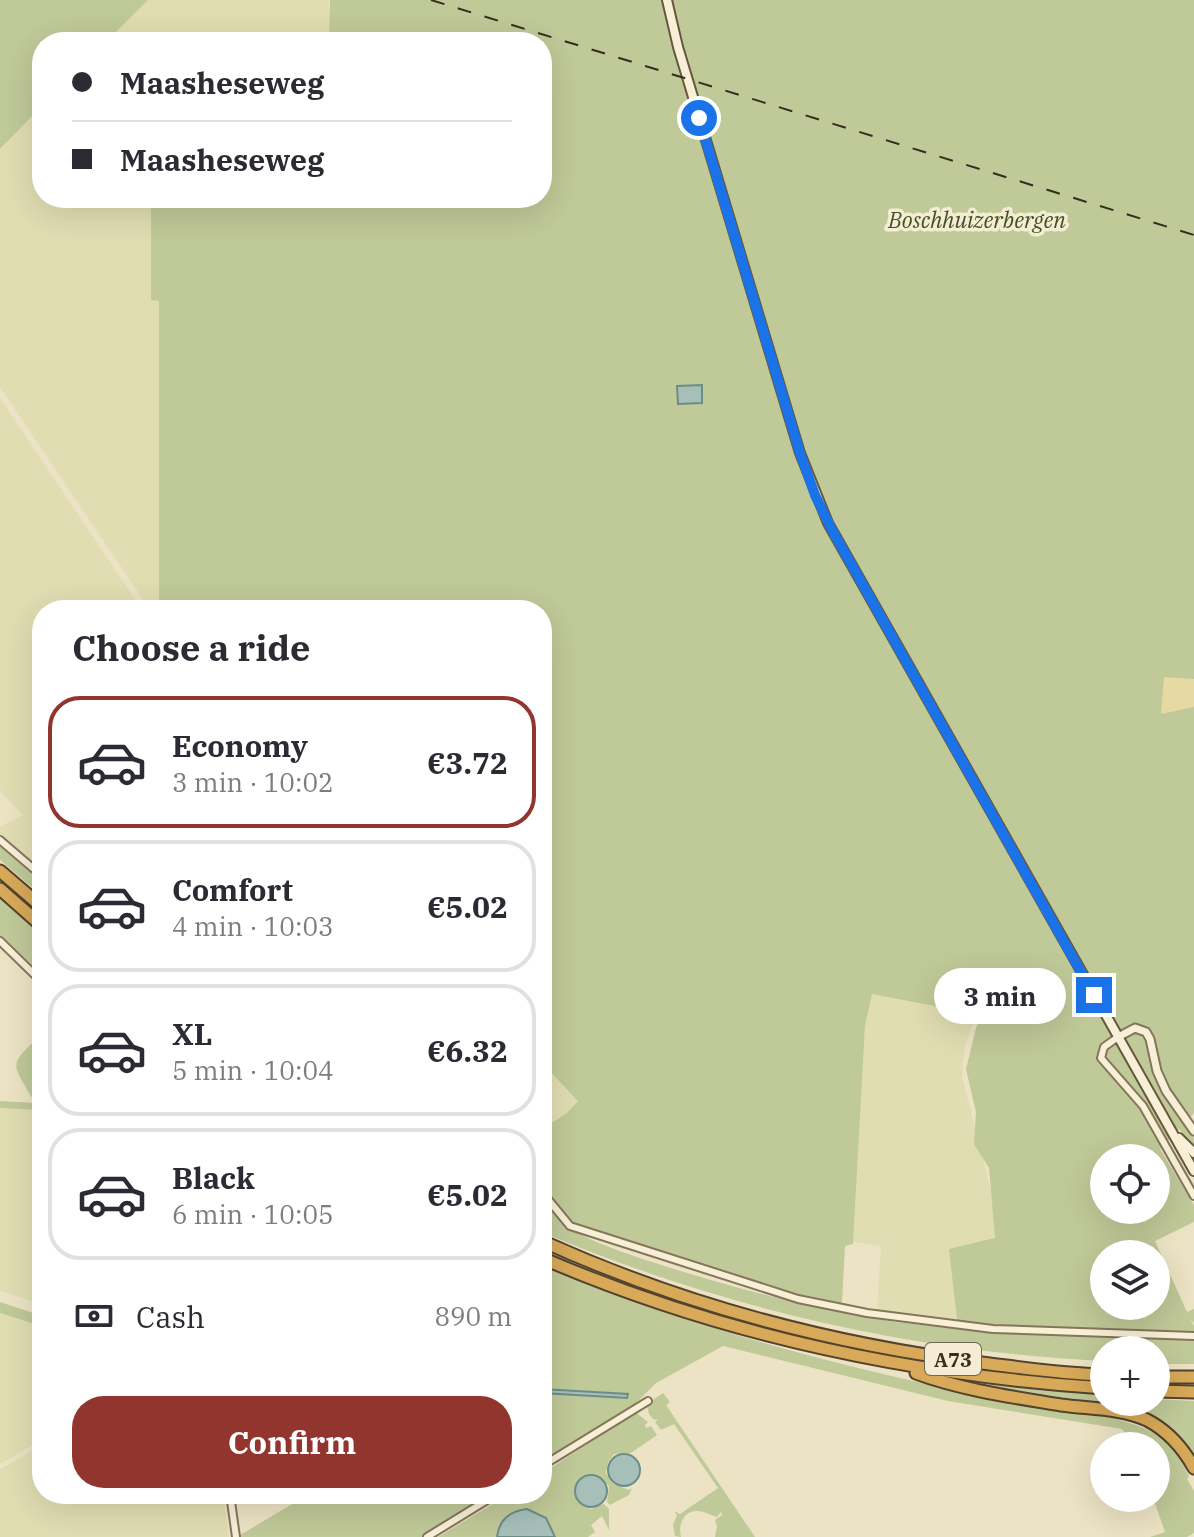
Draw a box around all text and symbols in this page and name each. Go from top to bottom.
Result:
text: Maasheseweg [120,63,324,102]
route start [681,100,717,136]
text: Maasheseweg [120,140,324,179]
park label: Boschhuizerbergen [887,205,1066,234]
text: Choose a ride [72,624,311,671]
icon: car [76,726,148,798]
text: Economy [172,726,308,765]
text: €3.72 [427,743,508,782]
text: 3 min · 10:02 [172,765,334,799]
icon: car [76,870,148,942]
text: Comfort [172,870,293,909]
text: €5.02 [427,887,508,926]
text: 4 min · 10:03 [172,909,334,943]
callout: 3 min [934,967,1066,1023]
route end [1076,977,1112,1013]
text: 3 min [964,979,1036,1013]
icon: car [76,1014,148,1086]
text: XL [172,1014,212,1053]
text: €6.32 [427,1031,508,1070]
text: 5 min · 10:04 [172,1053,334,1087]
map controls [1090,1144,1170,1512]
button: locate [1090,1144,1170,1224]
icon: car [76,1158,148,1230]
text: Black [172,1158,255,1197]
text: €5.02 [427,1175,508,1214]
text: 6 min · 10:05 [172,1197,334,1231]
button: layers [1090,1240,1170,1320]
icon: cash [72,1294,116,1338]
text: Cash [136,1297,205,1336]
text: 890 m [434,1299,512,1333]
button: + [1090,1336,1170,1416]
road number: A73 [925,1343,981,1375]
button: Confirm [72,1396,512,1488]
button: − [1090,1432,1170,1512]

